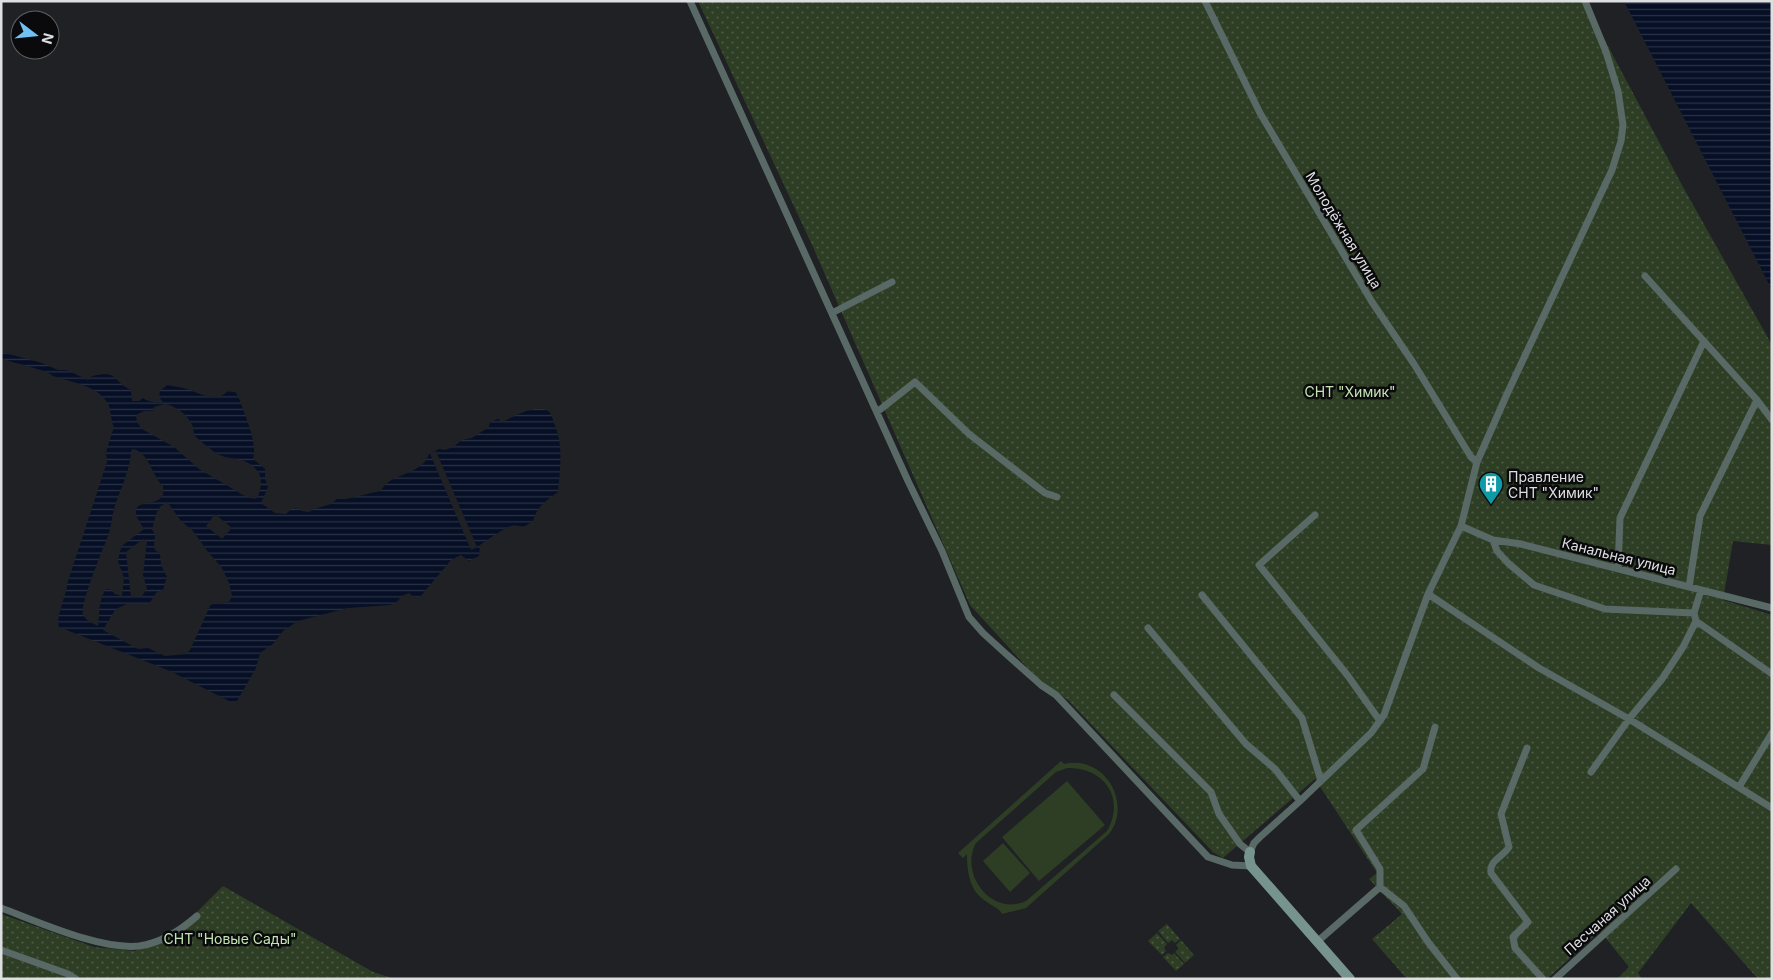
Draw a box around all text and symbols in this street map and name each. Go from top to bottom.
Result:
north arrow [10,10,60,60]
text: N [38,31,58,46]
street label: Молодёжная улица [1302,169,1386,291]
park label: СНТ "Химик" [1304,383,1396,400]
place label: Правление СНТ "Химик" [1508,468,1599,501]
building icon: Правление СНТ "Химик" [1478,471,1504,505]
street label: Канальная улица [1560,534,1678,578]
street label: Песчаная улица [1560,872,1654,958]
park label: СНТ "Новые Сады" [164,930,296,947]

